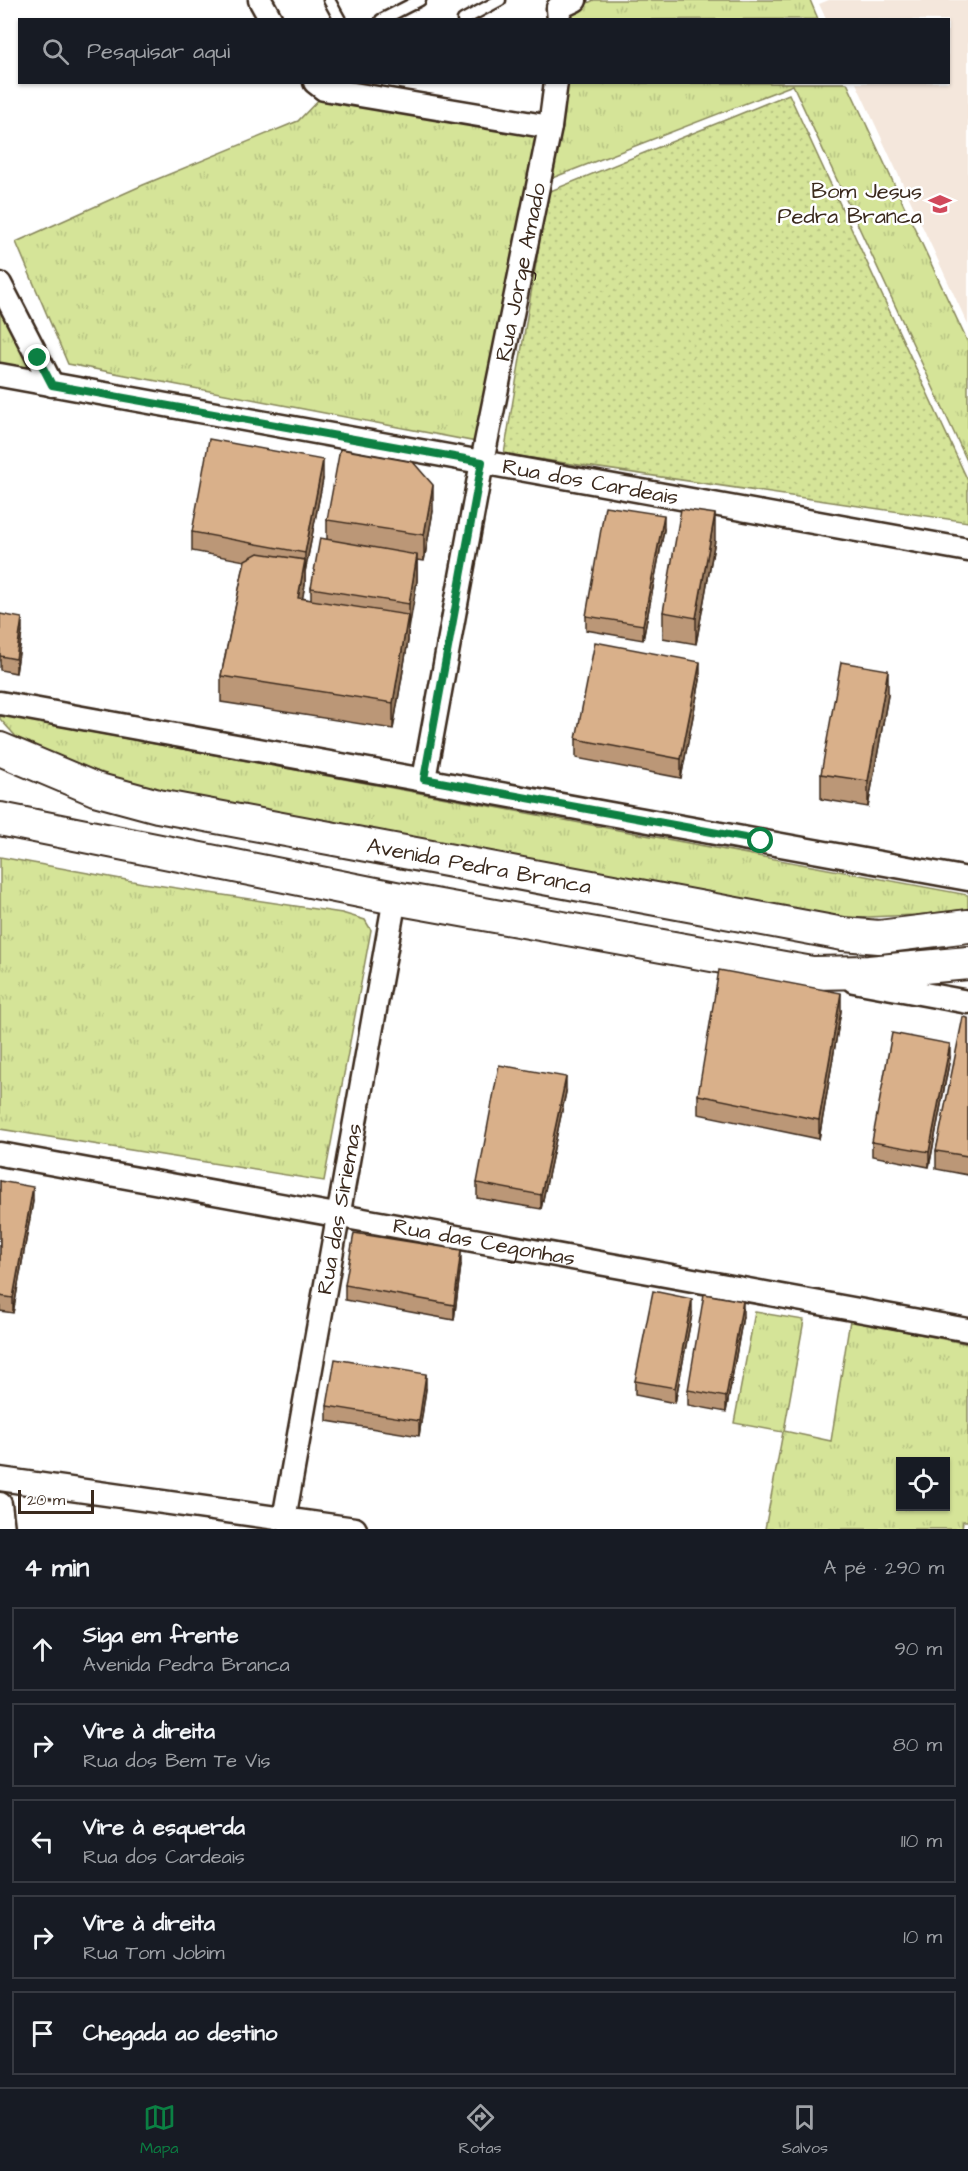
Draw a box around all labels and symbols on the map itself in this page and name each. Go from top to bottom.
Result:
place label: Bom Jesus Pedra Branca [778,176,922,232]
street label: Rua Jorge Amado [487,180,554,364]
school or university icon: Bom Jesus Pedra Branca [927,191,953,217]
route end [24,344,50,370]
street label: Rua dos Cardeais [500,451,681,513]
route start [747,827,773,853]
street label: Avenida Pedra Branca [364,830,594,902]
street label: Rua das Siriemas [309,1121,370,1297]
street label: Rua das Cegonhas [390,1210,578,1274]
scale bar [18,1487,94,1514]

